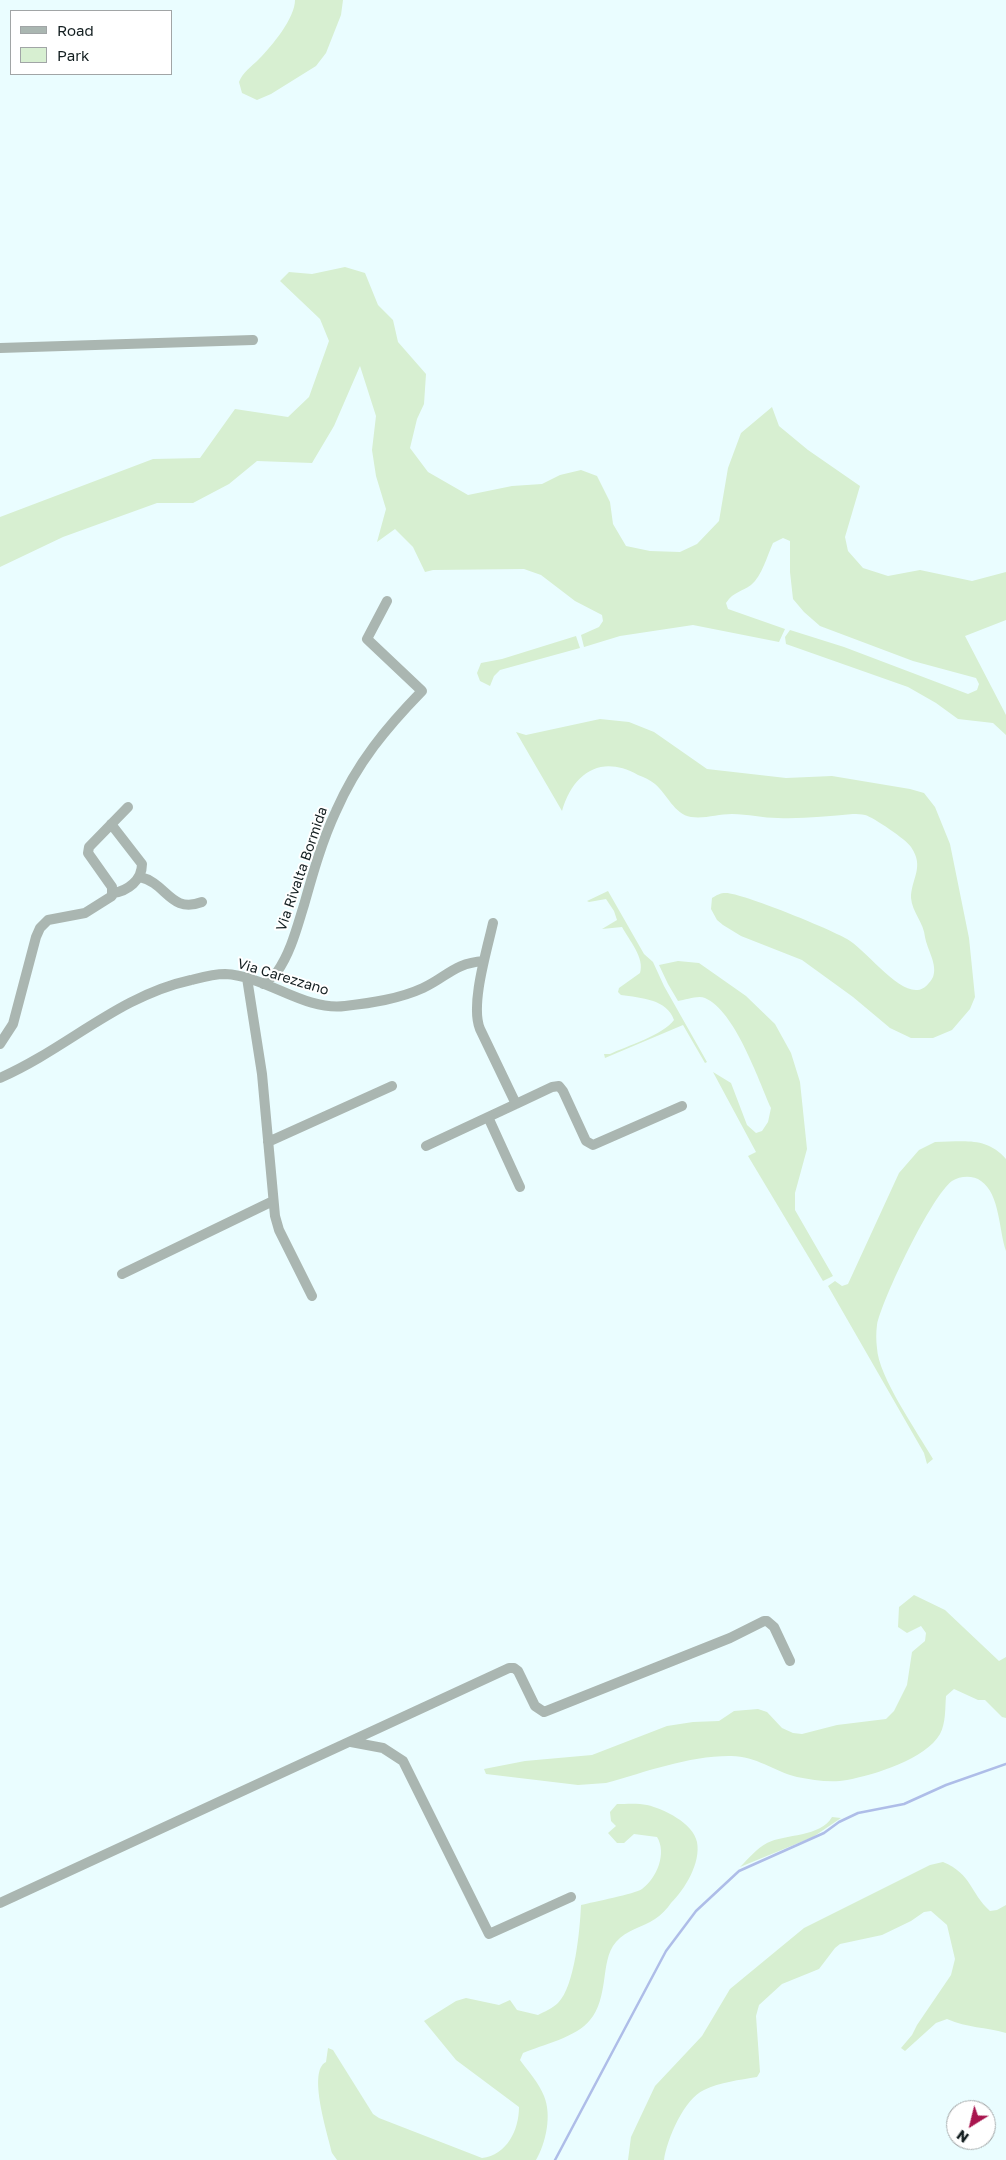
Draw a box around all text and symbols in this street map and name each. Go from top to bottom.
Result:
legend [10,10,172,75]
text: Road [57,21,94,39]
text: Park [57,46,89,64]
street label: Via Rivalta Bormida [273,805,331,933]
street label: Via Carezzano [235,955,331,999]
north arrow [946,2100,996,2150]
text: N [953,2127,972,2147]

